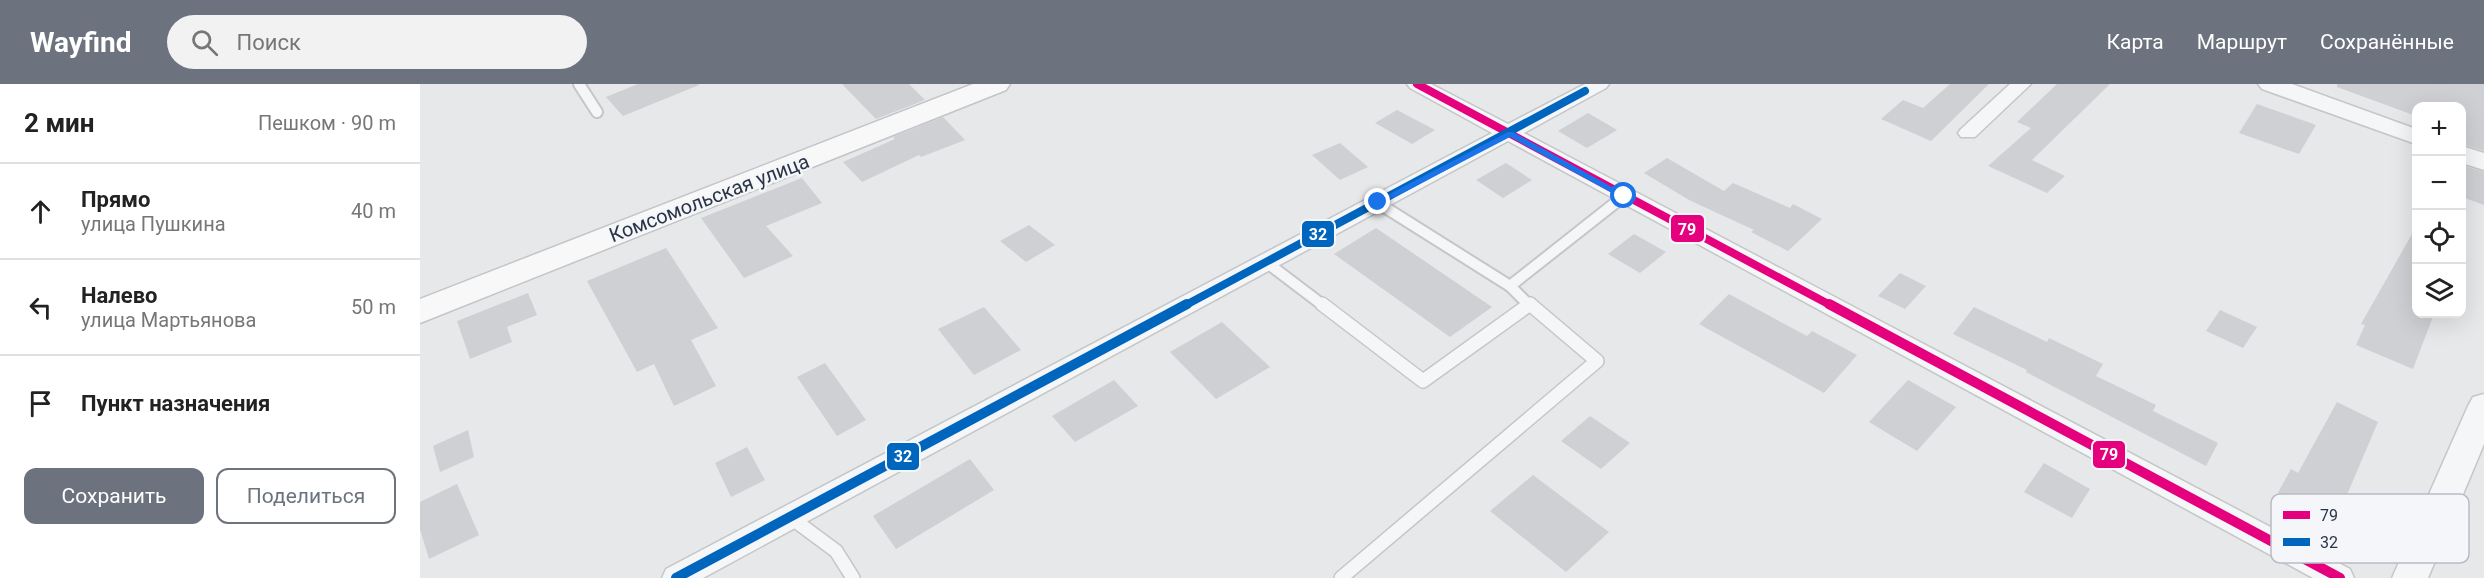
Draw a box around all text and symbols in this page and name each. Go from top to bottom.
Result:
search box [167,15,587,69]
text: Wayfind [30,26,131,59]
icon: search [188,26,221,59]
text: Поиск [236,30,301,55]
text: Карта [2107,30,2164,54]
text: Маршрут [2197,30,2287,54]
text: Сохранённые [2320,30,2454,54]
map controls [2412,102,2466,318]
button: + [2412,102,2466,156]
text: 2 мин [24,108,95,138]
text: Пешком · 90 m [258,111,396,135]
street label: Комсомольская улица [606,149,812,247]
button: − [2412,156,2466,210]
route start [1610,182,1636,208]
text: Прямо [81,187,150,212]
route end [1364,188,1390,214]
icon: ahead [24,195,57,228]
text: 40 m [351,199,396,223]
button: locate [2412,210,2466,264]
text: улица Пушкина [81,212,226,236]
line badge: 79 [1670,214,1705,243]
line badge: 32 [1301,220,1335,248]
text: 79 [1678,220,1696,239]
text: 32 [1309,225,1327,244]
button: layers [2412,264,2466,318]
text: Налево [81,283,158,308]
icon: left [24,291,57,324]
text: 50 m [351,295,396,319]
text: улица Мартьянова [81,308,256,332]
icon: arrive [24,387,57,420]
text: Пункт назначения [81,391,270,416]
line badge: 79 [2092,440,2126,469]
line badge: 32 [886,442,920,471]
text: 79 [2100,445,2118,464]
text: 32 [894,447,912,466]
button: Сохранить [24,468,204,524]
button: Поделиться [216,468,396,524]
legend [2271,494,2469,563]
text: 79 [2320,506,2338,525]
text: 32 [2320,533,2338,552]

